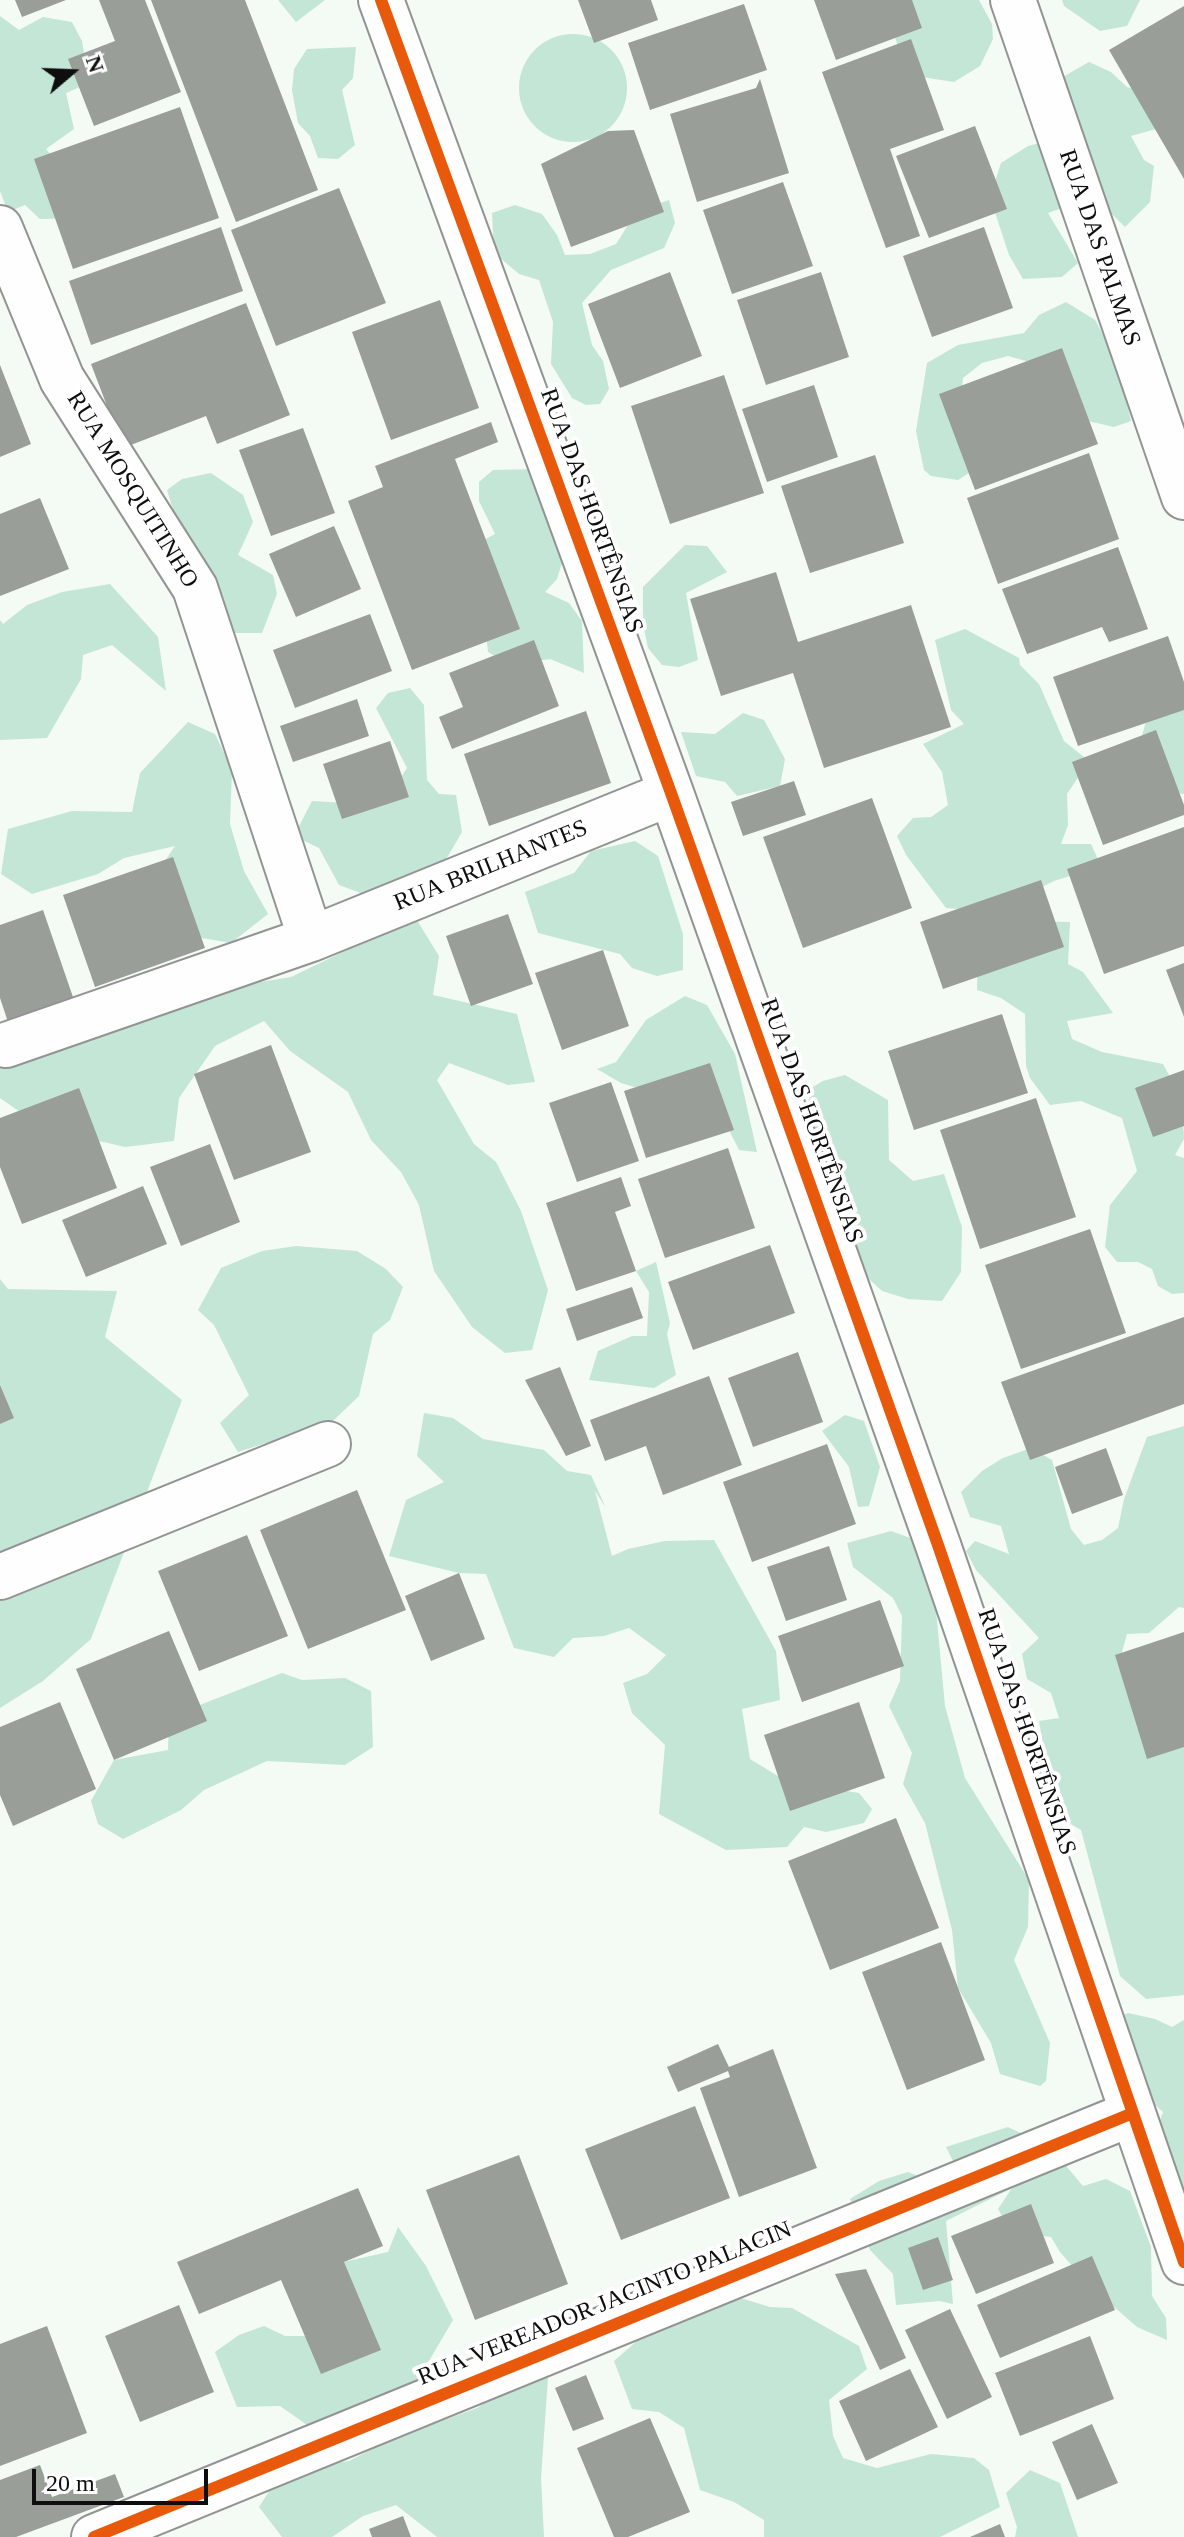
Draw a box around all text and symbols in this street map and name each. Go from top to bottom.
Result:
north arrow [32,32,112,112]
text: N [81,52,110,76]
street label: RUA DAS PALMAS [1052,146,1146,350]
street label: RUA DAS HORTÊNSIAS [533,385,649,637]
street label: RUA MOSQUITINHO [60,387,204,593]
street label: RUA BRILHANTES [390,814,592,918]
street label: RUA DAS HORTÊNSIAS [753,995,869,1247]
street label: RUA DAS HORTÊNSIAS [970,1605,1082,1859]
street label: RUA VEREADOR JACINTO PALACIN [414,2216,796,2392]
scale bar [36,2453,212,2503]
text: 20 m [46,2470,95,2496]

